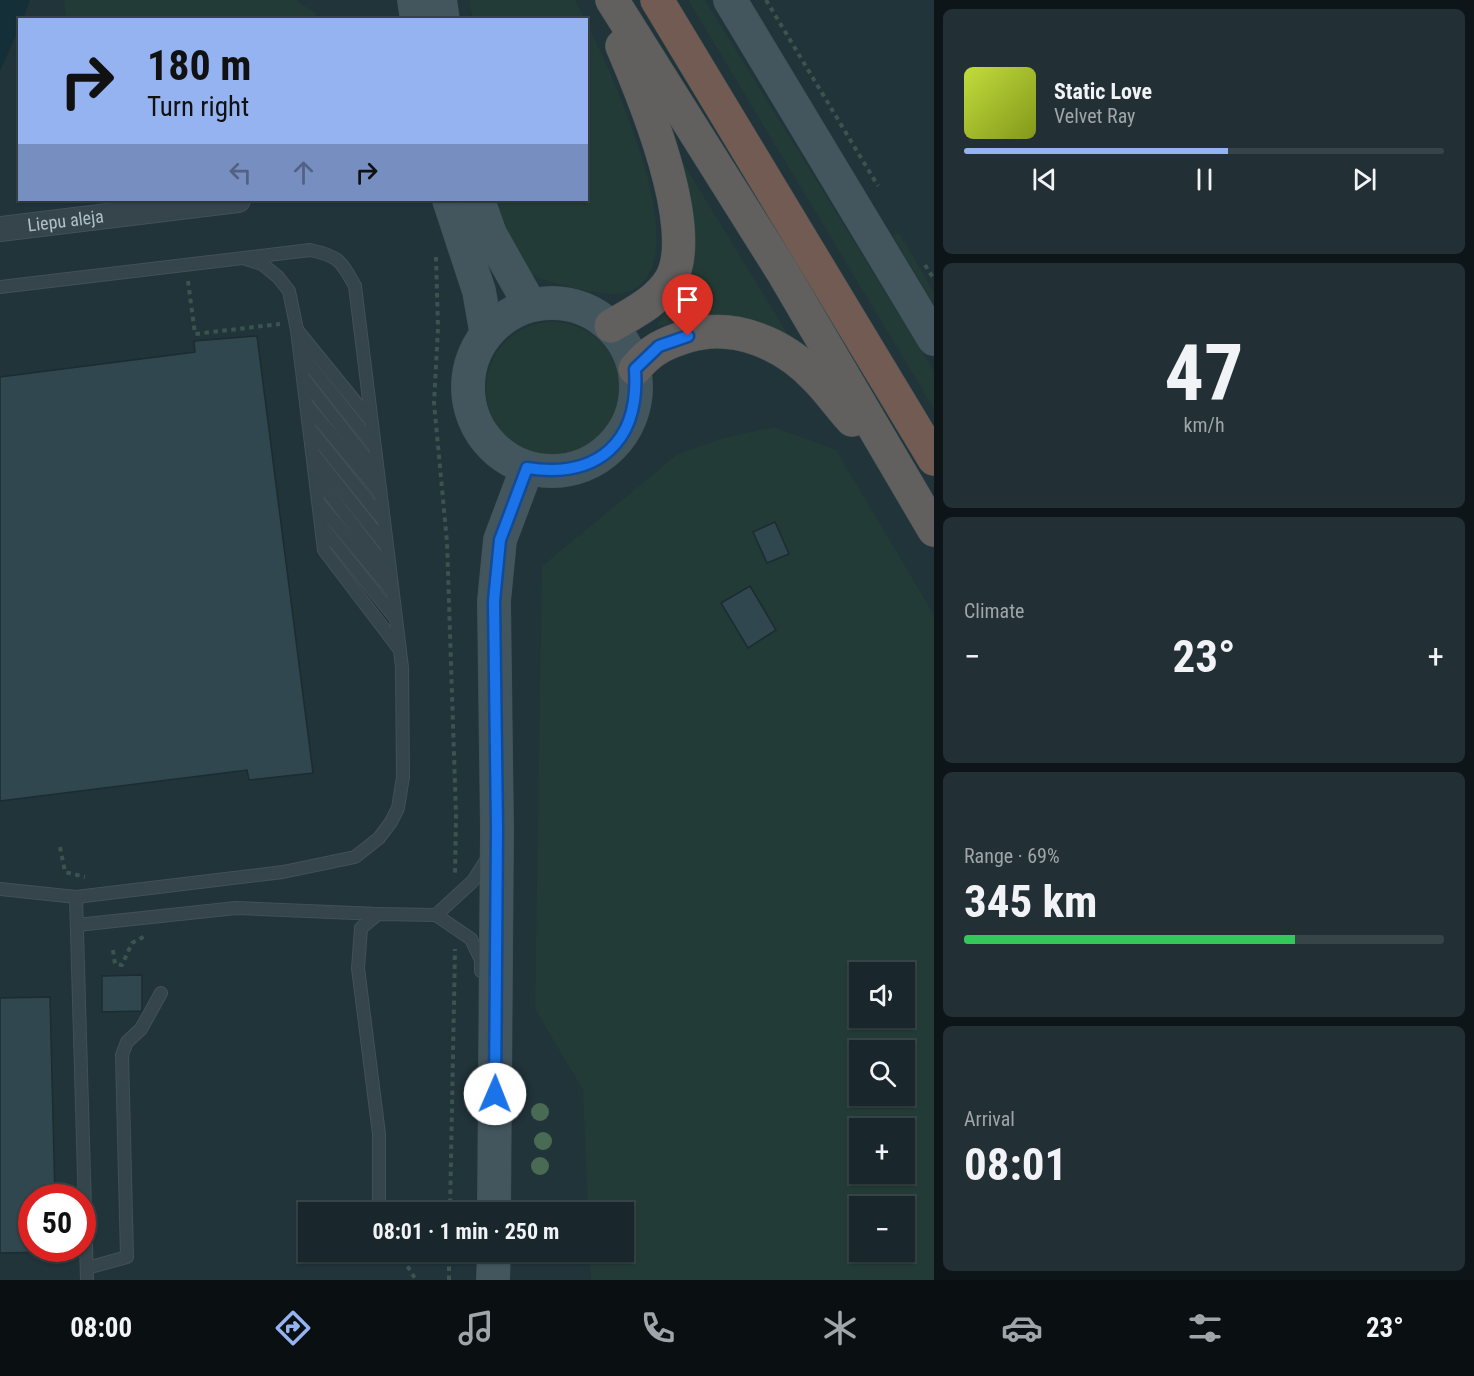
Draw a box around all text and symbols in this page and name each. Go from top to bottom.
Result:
text: 180 m [147,41,252,90]
icon: right [48,42,126,120]
text: Static Love [1054,79,1152,104]
text: Turn right [147,91,249,123]
text: Velvet Ray [1054,104,1135,128]
icon: left [224,156,257,189]
icon: ahead [287,156,320,189]
icon: right [350,156,383,189]
icon: previous [1028,163,1061,196]
icon: pause [1188,163,1221,196]
icon: next [1348,163,1381,196]
street label: Liepu aleja [26,205,105,236]
pin [662,274,713,336]
icon: arrive [671,283,704,316]
text: 47 [1165,328,1243,419]
text: km/h [1183,413,1225,437]
text: Climate [964,599,1024,623]
text: 23° [1173,630,1236,683]
text: − [964,637,981,676]
text: + [1428,637,1444,676]
text: Range · 69% [964,844,1060,868]
text: 345 km [964,875,1097,928]
map controls [849,962,915,1262]
button: sound [849,962,915,1028]
button: search [849,1040,915,1106]
position arrow [463,1062,527,1126]
text: Arrival [964,1107,1015,1131]
button: + [849,1118,915,1184]
text: 08:01 [964,1138,1067,1191]
speed limit sign: 50 [18,1184,96,1262]
button: − [849,1196,915,1262]
text: 08:01 · 1 min · 250 m [373,1219,559,1244]
icon: directions [272,1307,314,1349]
icon: music [455,1307,497,1349]
icon: phone [637,1307,679,1349]
icon: climate [819,1307,861,1349]
icon: car [1001,1307,1043,1349]
icon: filters [1184,1307,1226,1349]
text: 08:00 [70,1312,132,1344]
text: 23° [1366,1312,1404,1344]

